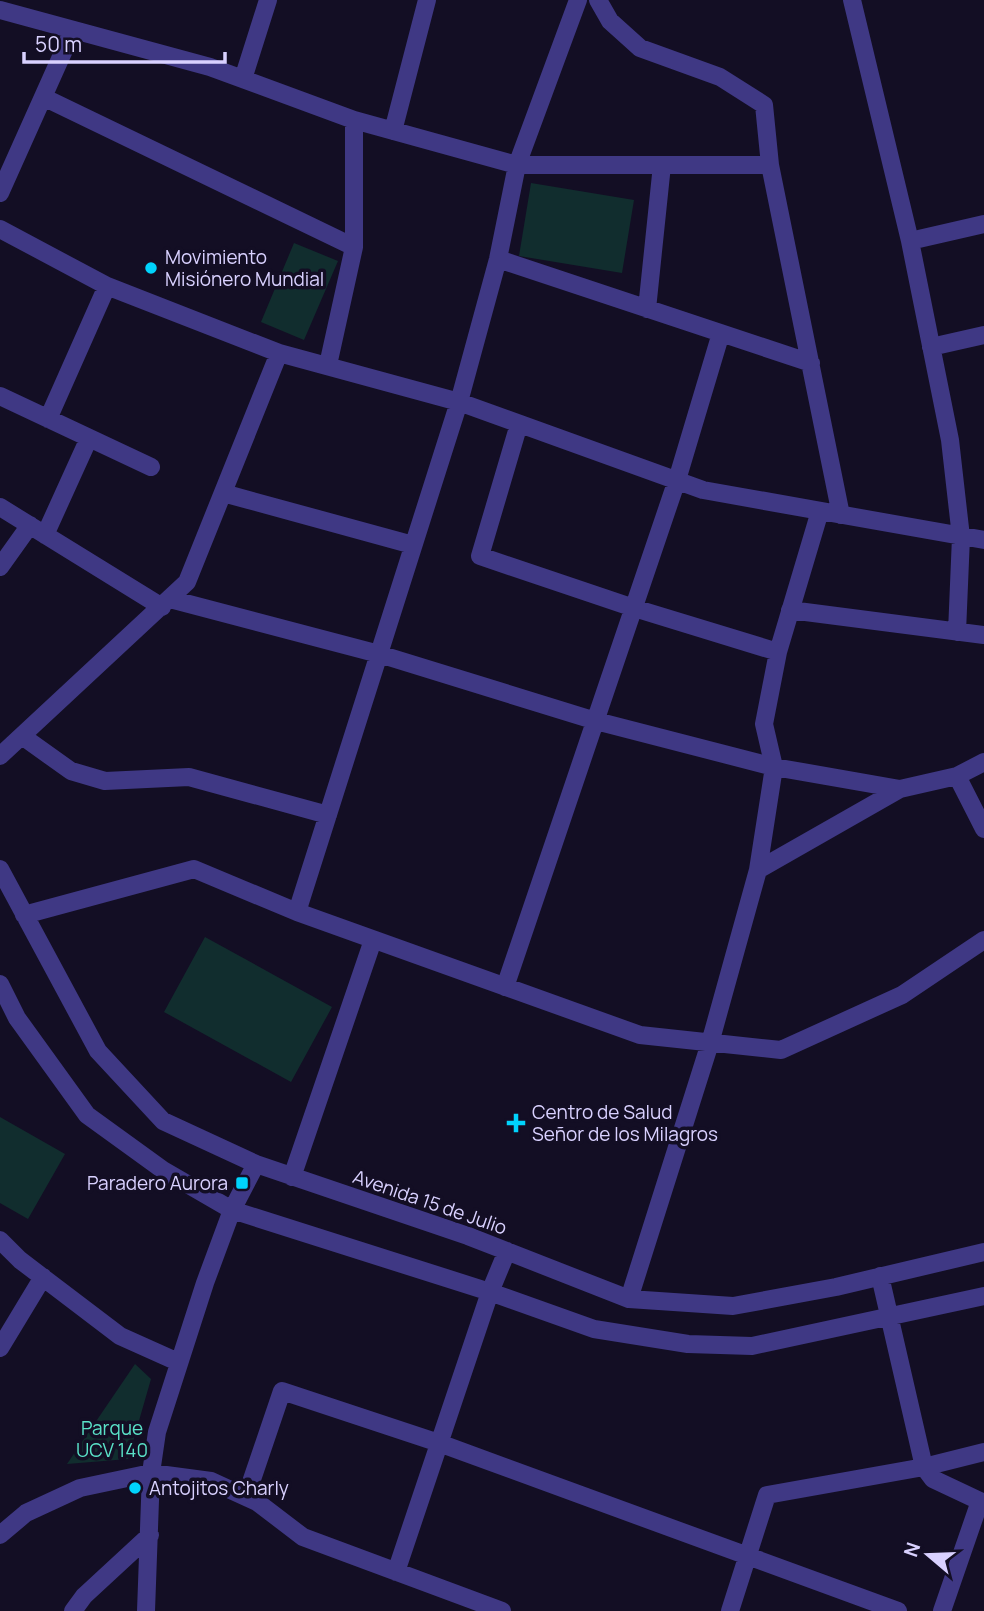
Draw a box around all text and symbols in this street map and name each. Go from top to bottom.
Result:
scale bar [24,21,226,65]
text: 50 m [35,30,82,58]
place label: Movimiento Misiónero Mundial [165,244,324,292]
marker: Movimiento Misiónero Mundial [143,260,159,276]
place label: Centro de Salud Señor de los Milagros [532,1099,718,1147]
marker: Centro de Salud Señor de los Milagros [506,1113,526,1133]
street label: Avenida 15 de Julio [350,1163,510,1241]
place label: Paradero Aurora [87,1170,228,1196]
marker: Paradero Aurora [234,1175,250,1191]
park label: Parque UCV 140 [76,1415,148,1463]
place label: Antojitos Charly [149,1475,289,1501]
marker: Antojitos Charly [127,1480,143,1496]
north arrow [893,1520,963,1590]
text: N [897,1539,926,1560]

